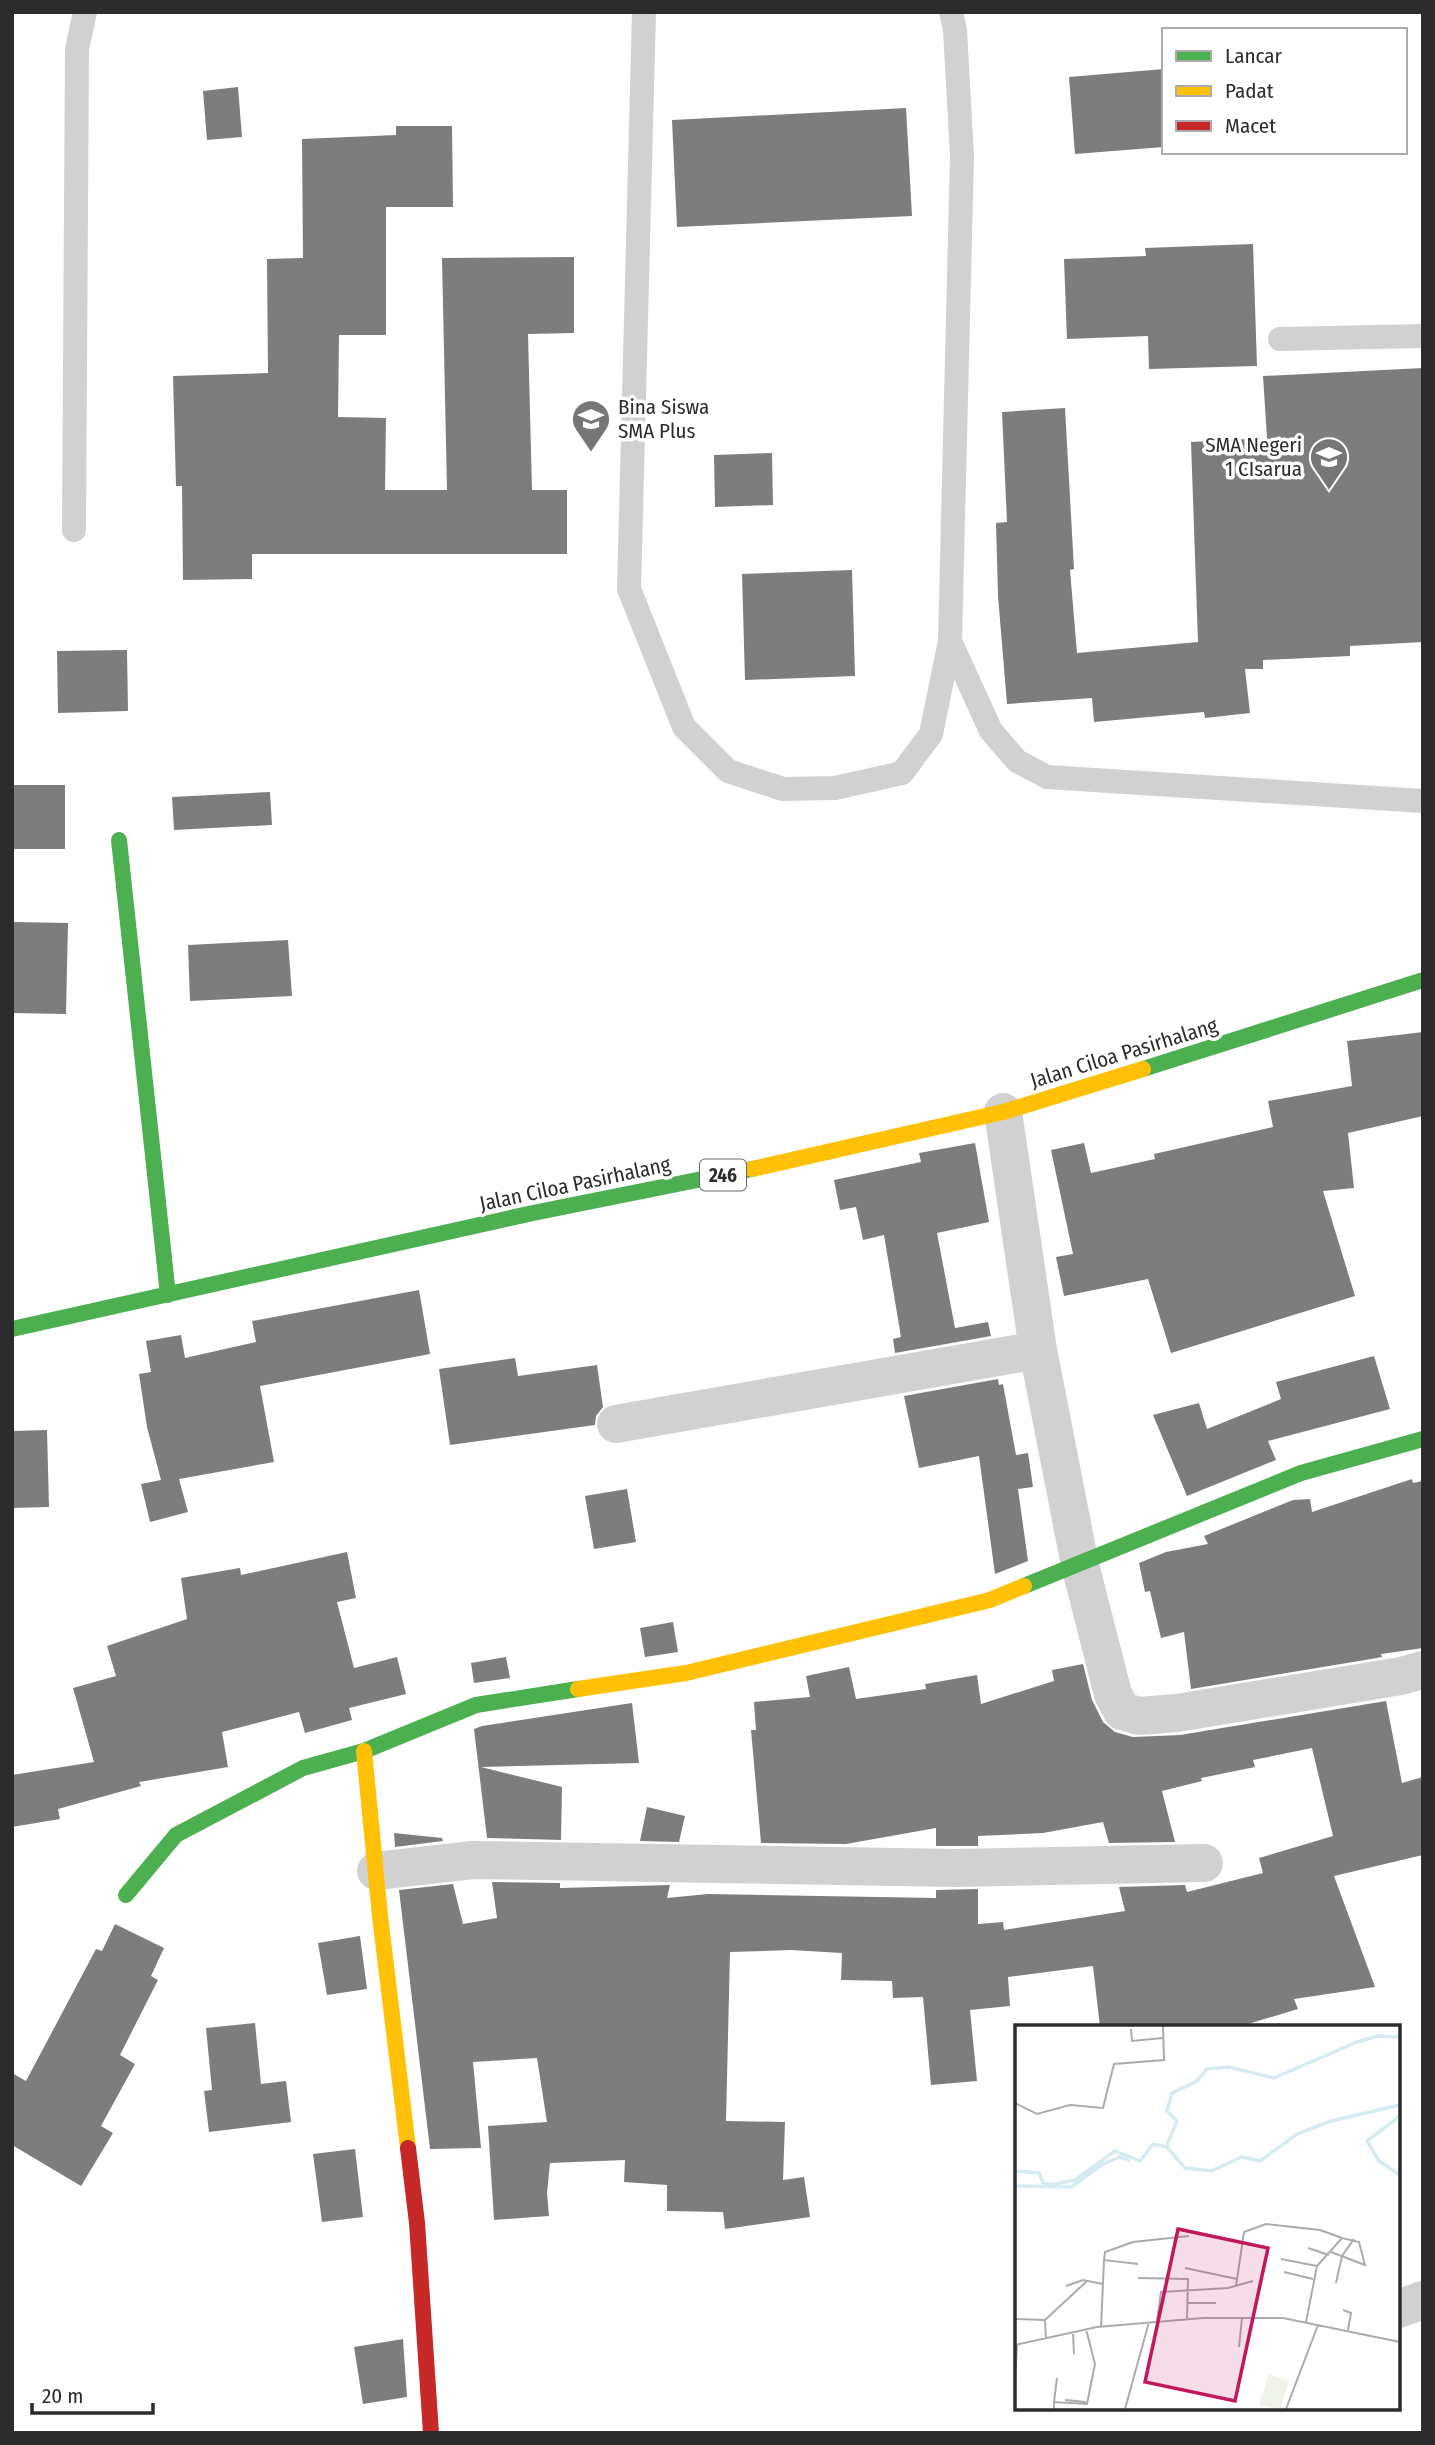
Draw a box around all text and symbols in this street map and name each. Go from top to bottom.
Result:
legend [1162,28,1407,154]
text: Lancar [1225,43,1283,69]
text: Padat [1225,78,1274,104]
text: Macet [1225,113,1276,139]
place label: Bina Siswa SMA Plus [618,394,709,444]
school or university icon: Bina Siswa SMA Plus [570,398,612,453]
place label: SMA Negeri 1 CIsarua [1205,432,1302,482]
school or university icon: SMA Negeri 1 CIsarua [1308,436,1350,491]
street label: Jalan Ciloa Pasirhalang [1027,1012,1221,1094]
street label: Jalan Ciloa Pasirhalang [477,1151,673,1217]
road number: 246 [700,1160,746,1190]
inset map [1015,2025,1400,2410]
scale bar [32,2372,152,2416]
text: 20 m [42,2383,83,2409]

